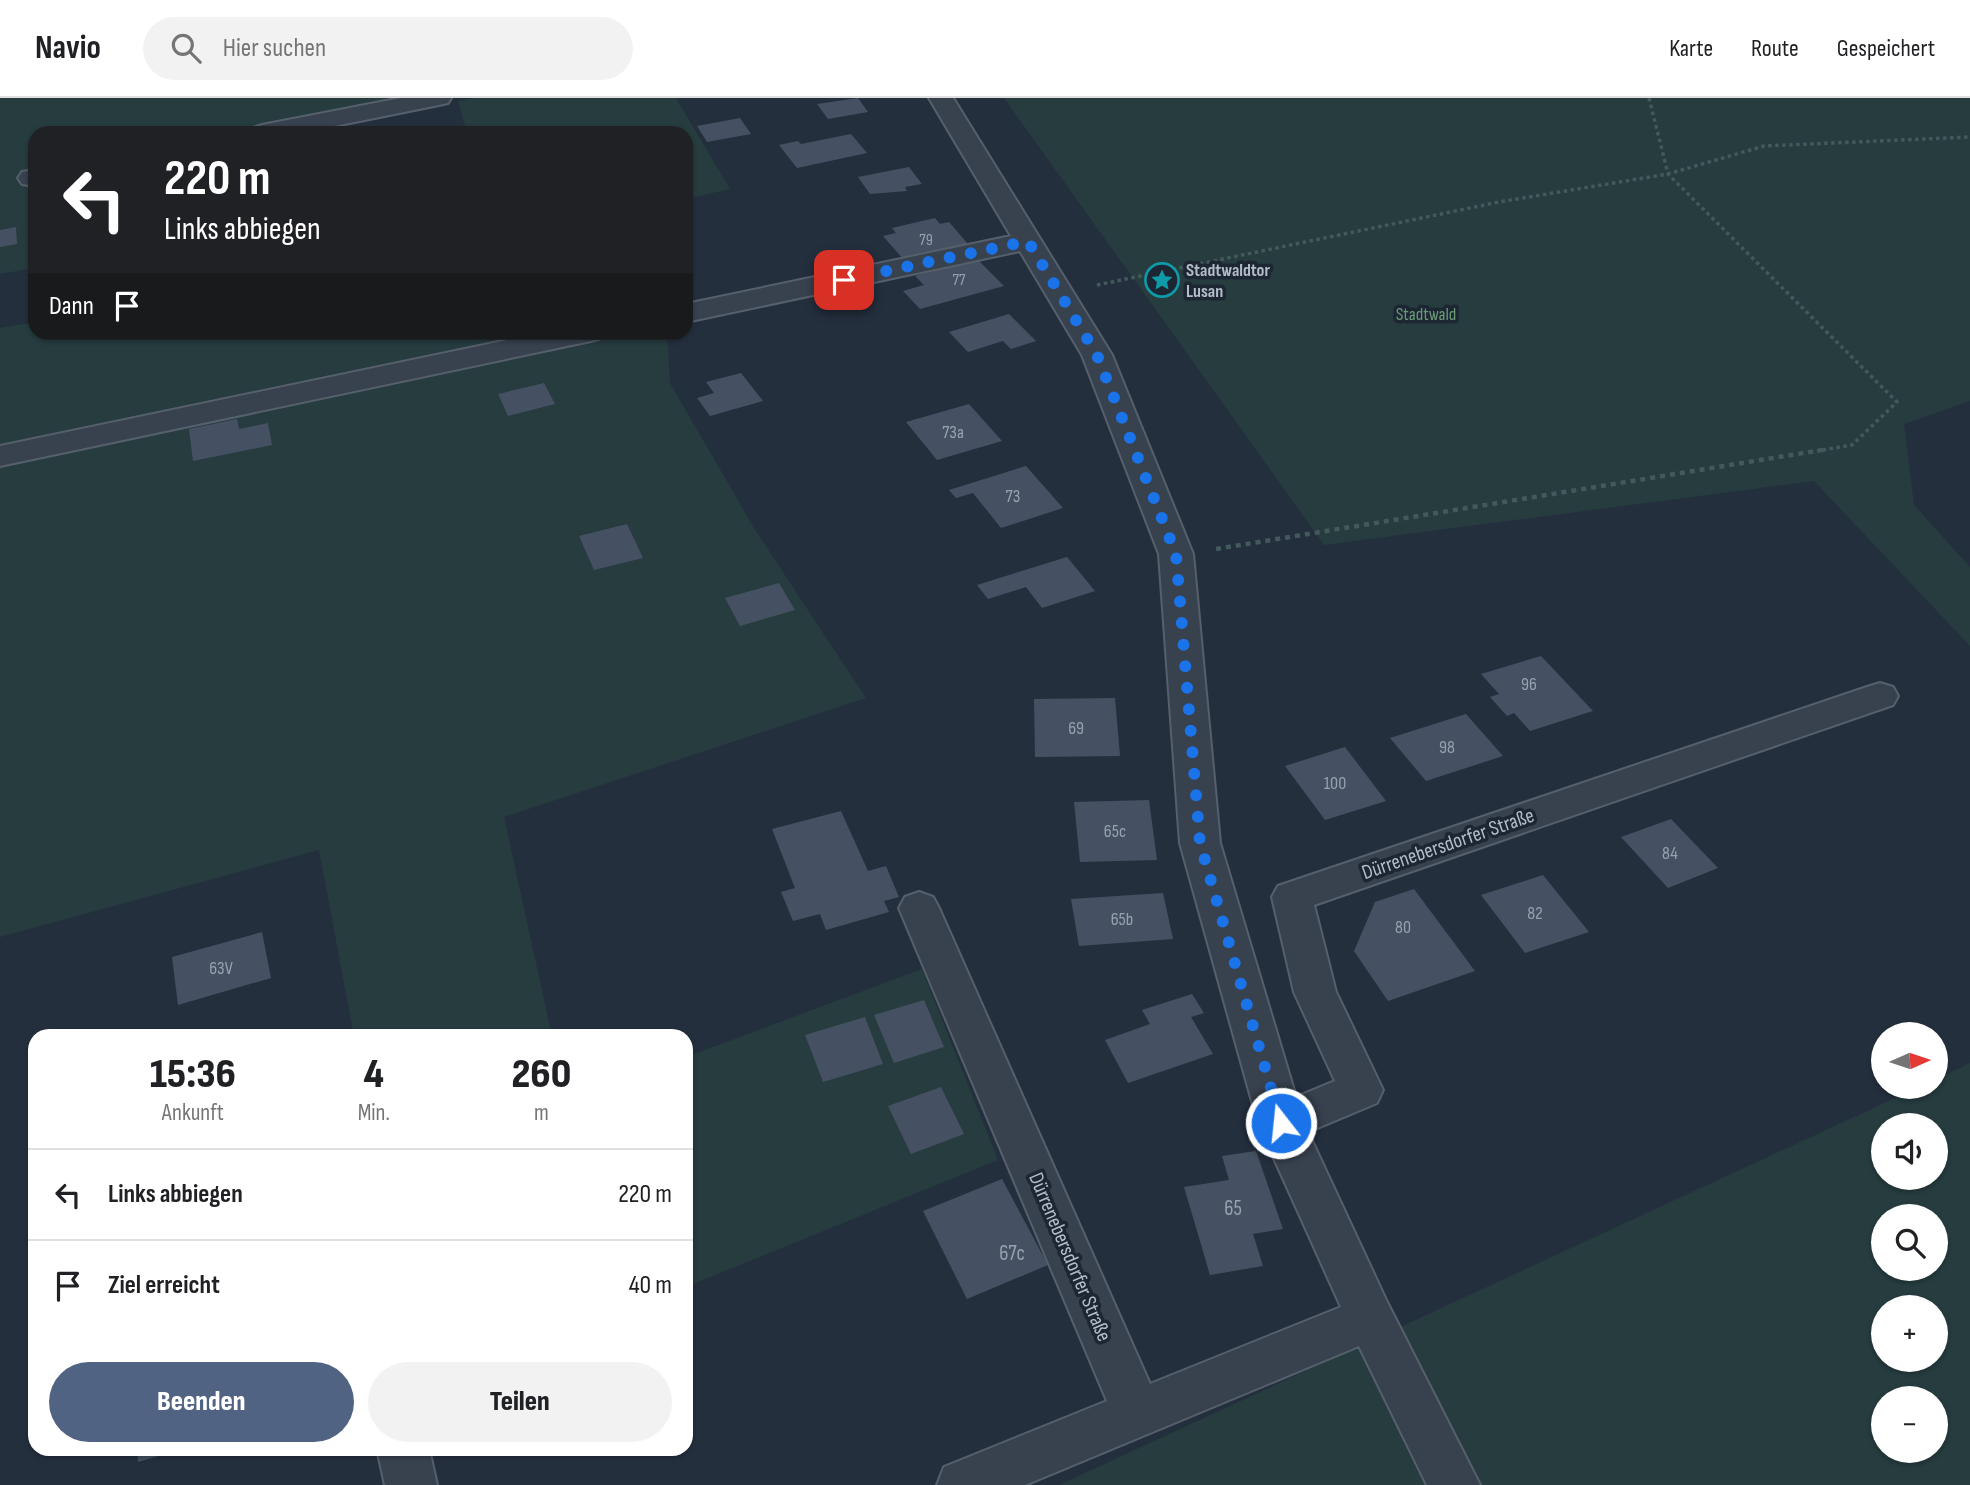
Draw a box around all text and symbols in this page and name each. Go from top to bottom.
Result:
search box [143,17,633,80]
text: Navio [35,28,101,68]
icon: search [167,29,205,67]
text: Hier suchen [223,33,326,64]
text: Karte [1669,34,1713,63]
text: Route [1751,34,1799,63]
text: Gespeichert [1837,34,1935,63]
text: 220 m [164,150,270,209]
icon: left [49,154,140,245]
text: Links abbiegen [164,210,321,249]
house number: 79 [919,231,933,250]
pin [814,250,874,310]
place label: Stadtwaldtor Lusan [1186,260,1270,302]
icon: arrive [825,261,863,299]
place icon: Stadtwaldtor Lusan [1143,261,1181,299]
house number: 77 [953,271,966,290]
icon: arrive [108,287,146,325]
text: Dann [49,291,94,322]
park label: Stadtwald [1396,304,1456,325]
house number: 73a [942,422,964,443]
house number: 73 [1006,486,1020,507]
house number: 96 [1521,674,1537,695]
house number: 69 [1068,718,1084,739]
house number: 98 [1439,737,1455,758]
house number: 100 [1324,773,1346,794]
street label: Dürrenebersdorfer Straße [1358,803,1538,885]
house number: 65c [1104,821,1126,842]
house number: 84 [1662,843,1678,864]
house number: 82 [1527,903,1543,924]
house number: 65b [1111,909,1133,930]
house number: 80 [1395,917,1411,938]
house number: 63V [209,958,233,979]
north arrow [1871,1022,1948,1099]
map controls [1871,1022,1948,1463]
text: 15:36 [150,1049,236,1100]
text: 4 [363,1049,384,1100]
text: 260 [511,1049,571,1100]
position arrow [1244,1086,1318,1160]
text: Ankunft [162,1099,224,1127]
text: Min. [358,1099,390,1127]
text: m [534,1099,549,1127]
button: sound [1871,1113,1948,1190]
street label: Dürrenebersdorfer Straße [1023,1169,1117,1345]
icon: left [49,1176,87,1214]
text: Links abbiegen [108,1179,243,1210]
text: 220 m [618,1179,672,1210]
house number: 65 [1224,1196,1242,1221]
button: search [1871,1204,1948,1281]
house number: 67c [999,1241,1025,1266]
icon: arrive [49,1267,87,1305]
text: Ziel erreicht [108,1270,220,1301]
text: 40 m [629,1270,672,1301]
button: + [1871,1295,1948,1372]
button: Beenden [49,1362,354,1442]
button: Teilen [368,1362,672,1442]
button: − [1871,1386,1948,1463]

